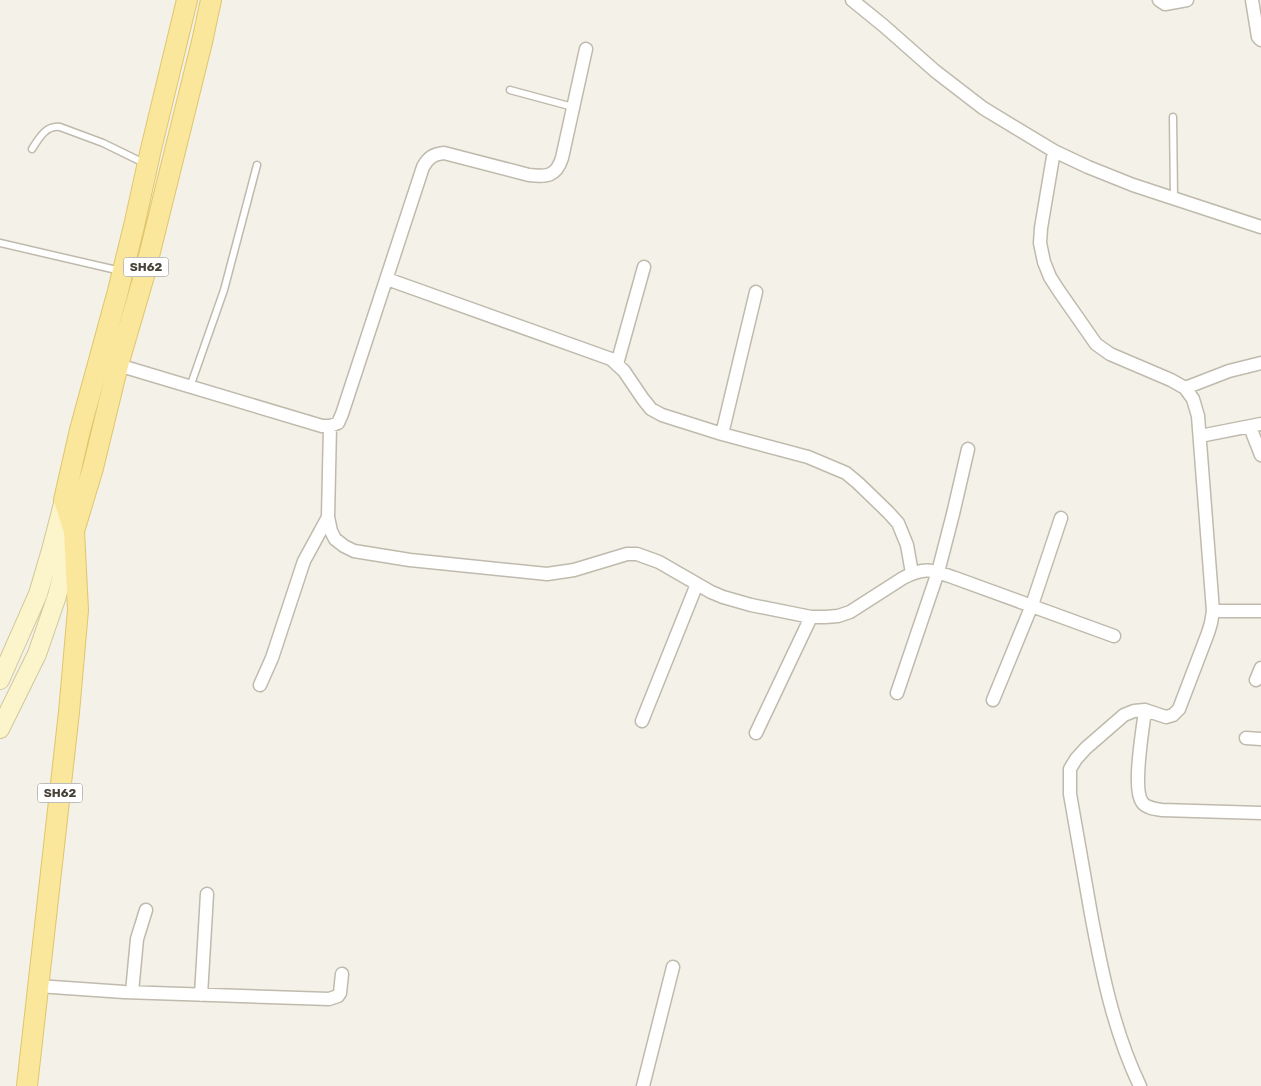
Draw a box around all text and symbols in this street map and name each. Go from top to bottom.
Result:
road number: SH62 [124,258,168,276]
road number: SH62 [38,784,82,802]

